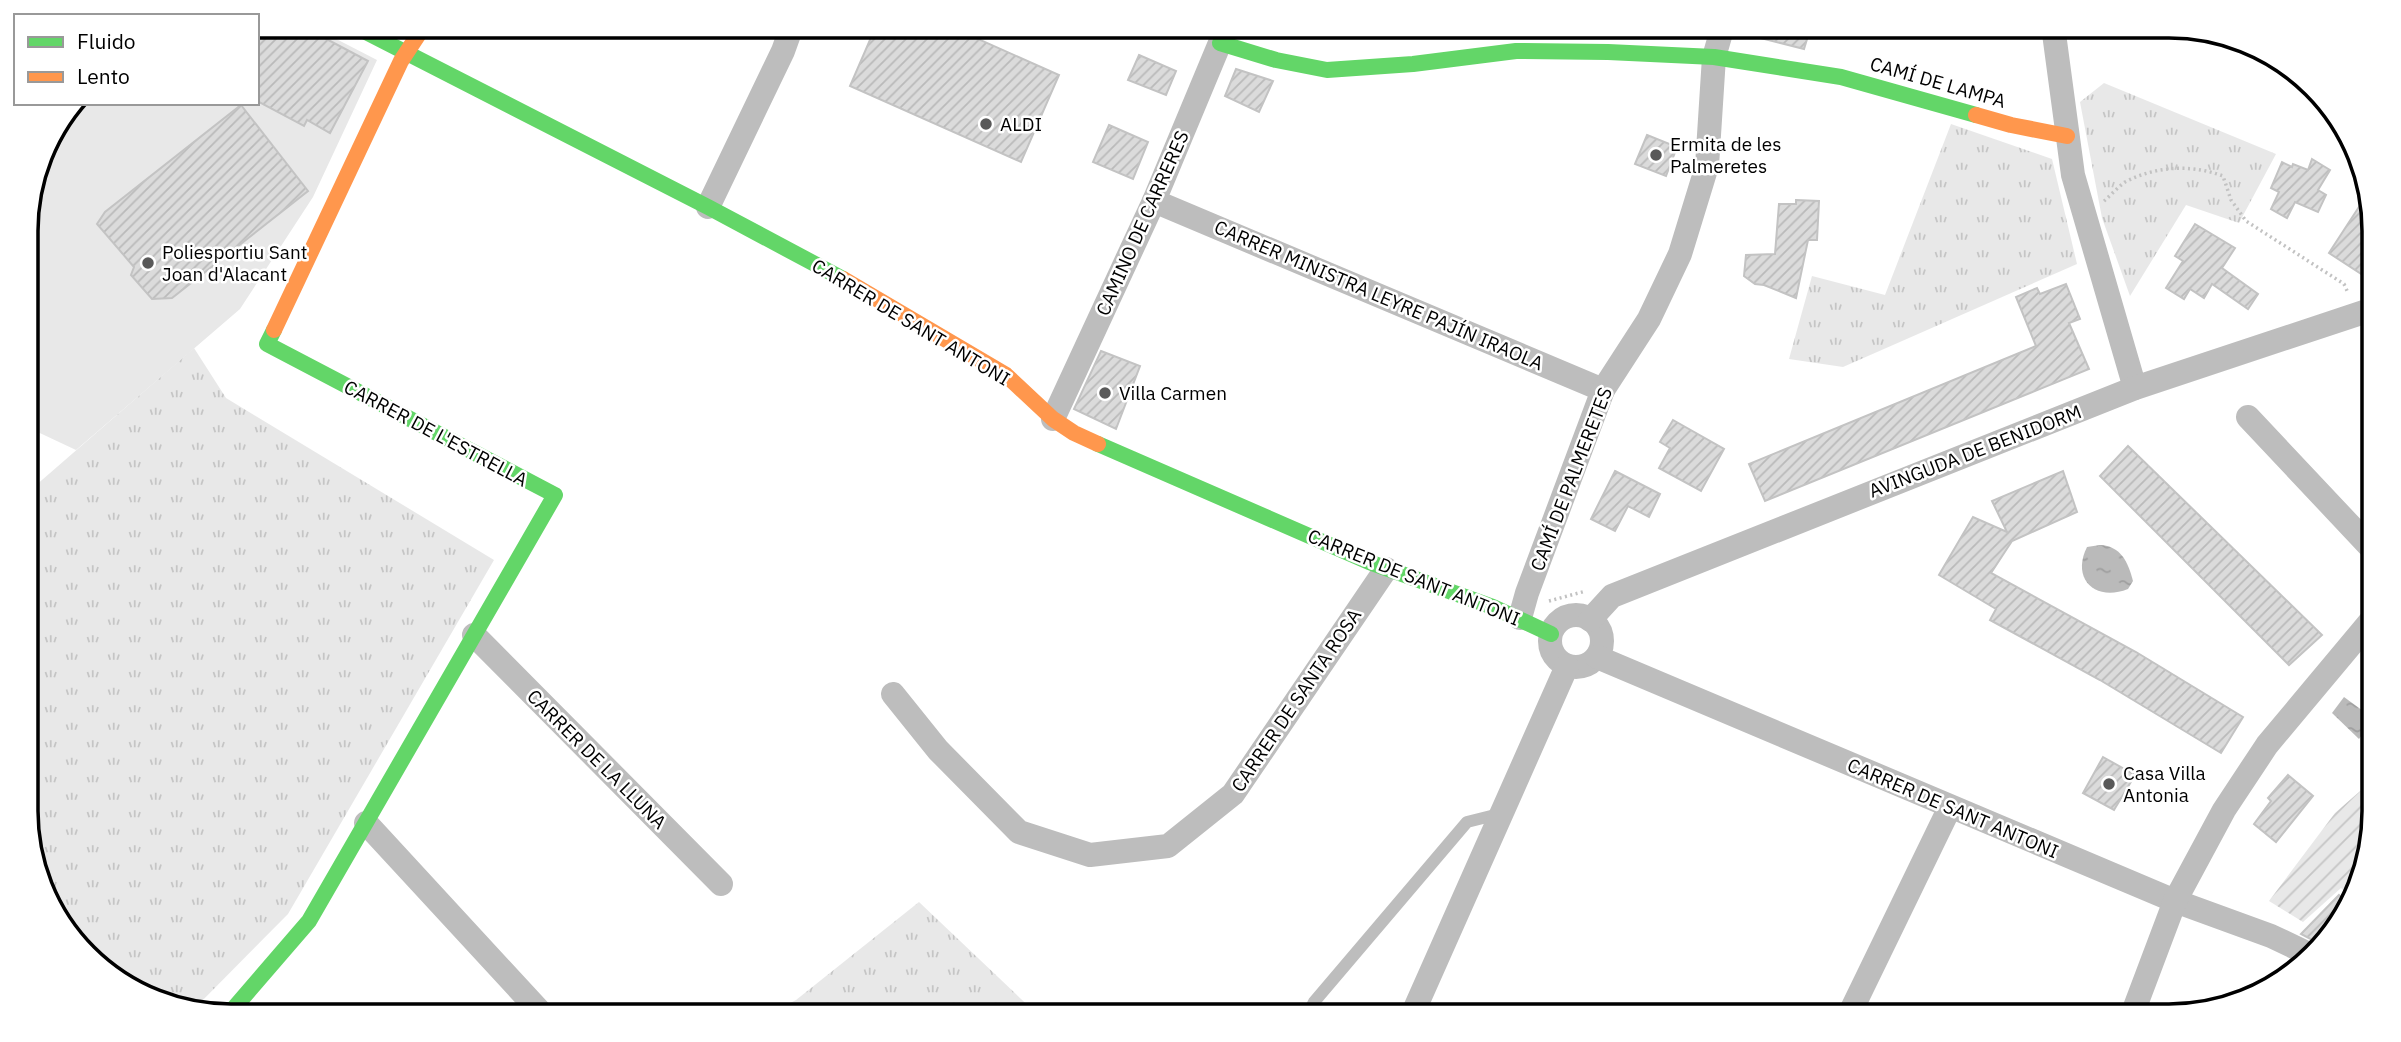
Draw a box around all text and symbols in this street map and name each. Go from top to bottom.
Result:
legend [14,14,259,105]
text: Fluido [77,27,136,55]
street label: CAMÍ DE LAMPA [1867,51,2009,113]
text: Lento [77,62,130,90]
place label: ALDI [1000,112,1042,136]
marker: ALDI [978,116,994,132]
street label: CAMINO DE CARRERES [1090,127,1194,319]
place label: Ermita de les Palmeretes [1670,132,1781,178]
marker: Ermita de les Palmeretes [1648,147,1664,163]
street label: CARRER MINISTRA LEYRE PAJÍN IRAOLA [1211,215,1547,375]
place label: Poliesportiu Sant Joan d'Alacant [162,240,307,286]
street label: CARRER DE SANT ANTONI [808,253,1014,391]
marker: Poliesportiu Sant Joan d'Alacant [140,255,156,271]
street label: CARRER DE L'ESTRELLA [340,374,532,492]
place label: Villa Carmen [1119,381,1227,405]
street label: CAMÍ DE PALMERETES [1525,384,1617,574]
marker: Villa Carmen [1097,385,1113,401]
street label: AVINGUDA DE BENIDORM [1865,399,2085,503]
street label: CARRER DE SANT ANTONI [1304,523,1524,631]
street label: CARRER DE SANTA ROSA [1226,604,1366,796]
street label: CARRER DE LA LLUNA [522,684,672,834]
street label: CARRER DE SANT ANTONI [1844,753,2062,863]
place label: Casa Villa Antonia [2123,761,2206,807]
marker: Casa Villa Antonia [2101,776,2117,792]

